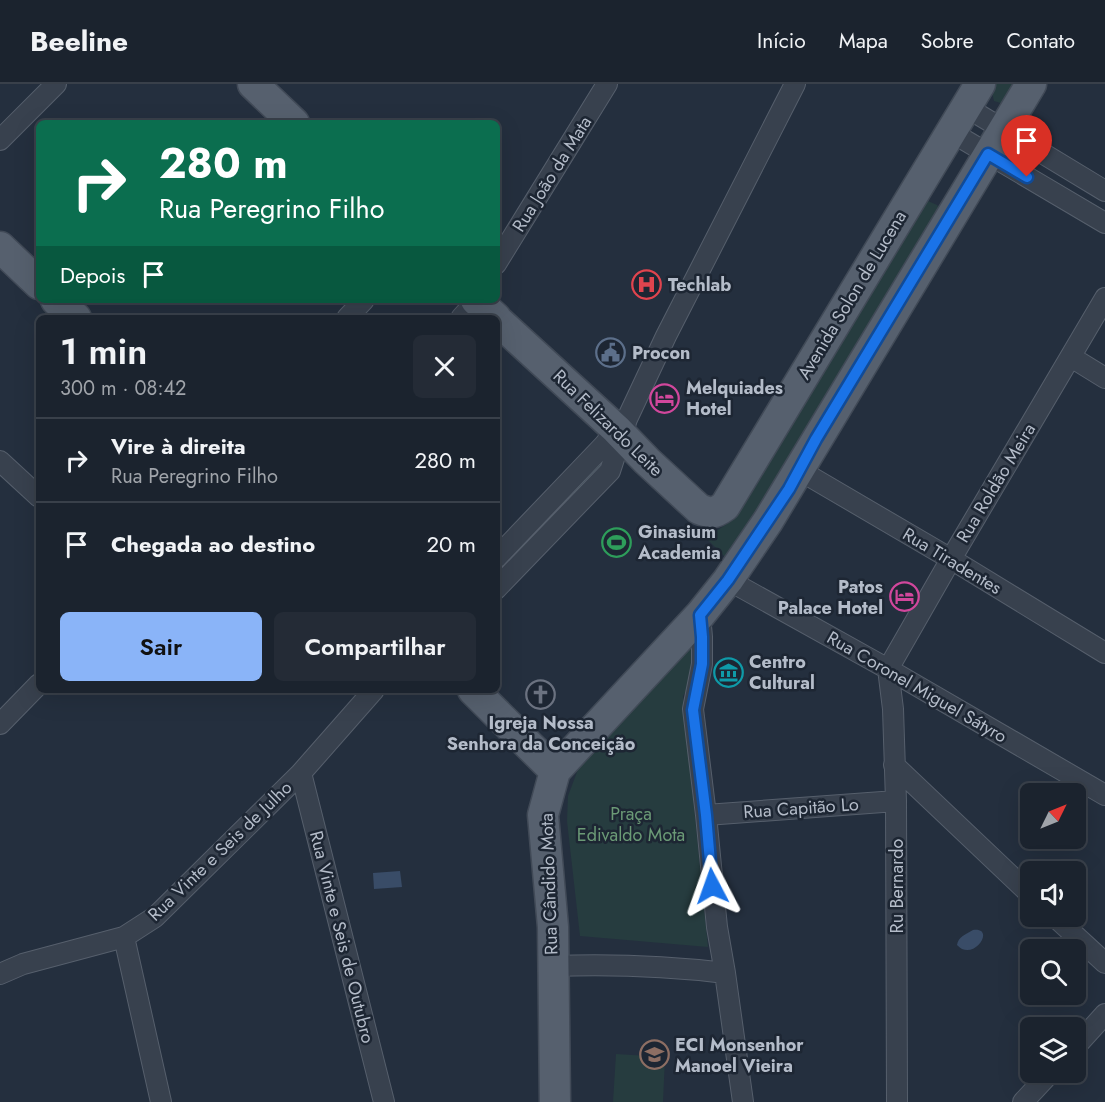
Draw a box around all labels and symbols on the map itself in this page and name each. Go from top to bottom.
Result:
street label: Rua João da Mata [506,111,598,237]
pin [1001,115,1052,177]
street label: Avenida Solon de Lucena [791,206,913,384]
hospital icon: Techlab [631,269,663,301]
place label: Techlab [668,272,731,298]
public building icon: Procon [595,337,627,369]
place label: Procon [632,340,690,366]
street label: Rua Felizardo Leite [547,363,669,483]
place label: Melquiades Hotel [686,375,783,422]
hotel icon: Melquiades Hotel [649,382,681,414]
street label: Rua Roldão Meira [950,418,1042,548]
place label: Ginasium Academia [637,519,721,566]
street label: Rua Tiradentes [898,521,1006,601]
sports icon: Ginasium Academia [601,526,633,558]
place label: Patos Palace Hotel [778,574,883,621]
hotel icon: Patos Palace Hotel [888,581,920,613]
street label: Rua Coronel Miguel Sátyro [822,625,1012,749]
place label: Centro Cultural [749,649,815,696]
museum icon: Centro Cultural [712,656,744,688]
church icon: Igreja Nossa Senhora da Conceição [525,678,557,710]
place label: Igreja Nossa Senhora da Conceição [447,710,636,757]
street label: Rua Vinte e Seis de Julho [142,775,298,927]
north arrow [1020,783,1086,849]
street label: Rua Capitão Lo [742,791,860,825]
park label: Praça Edivaldo Mota [577,801,685,848]
street label: Rua Cândido Mota [534,813,564,955]
street label: Rua Vinte e Seis de Outubro [303,828,381,1046]
street label: Ru Bernardo [884,838,910,933]
position arrow [680,854,744,918]
place label: ECI Monsenhor Manoel Vieira [675,1032,804,1079]
school or university icon: ECI Monsenhor Manoel Vieira [638,1039,670,1071]

